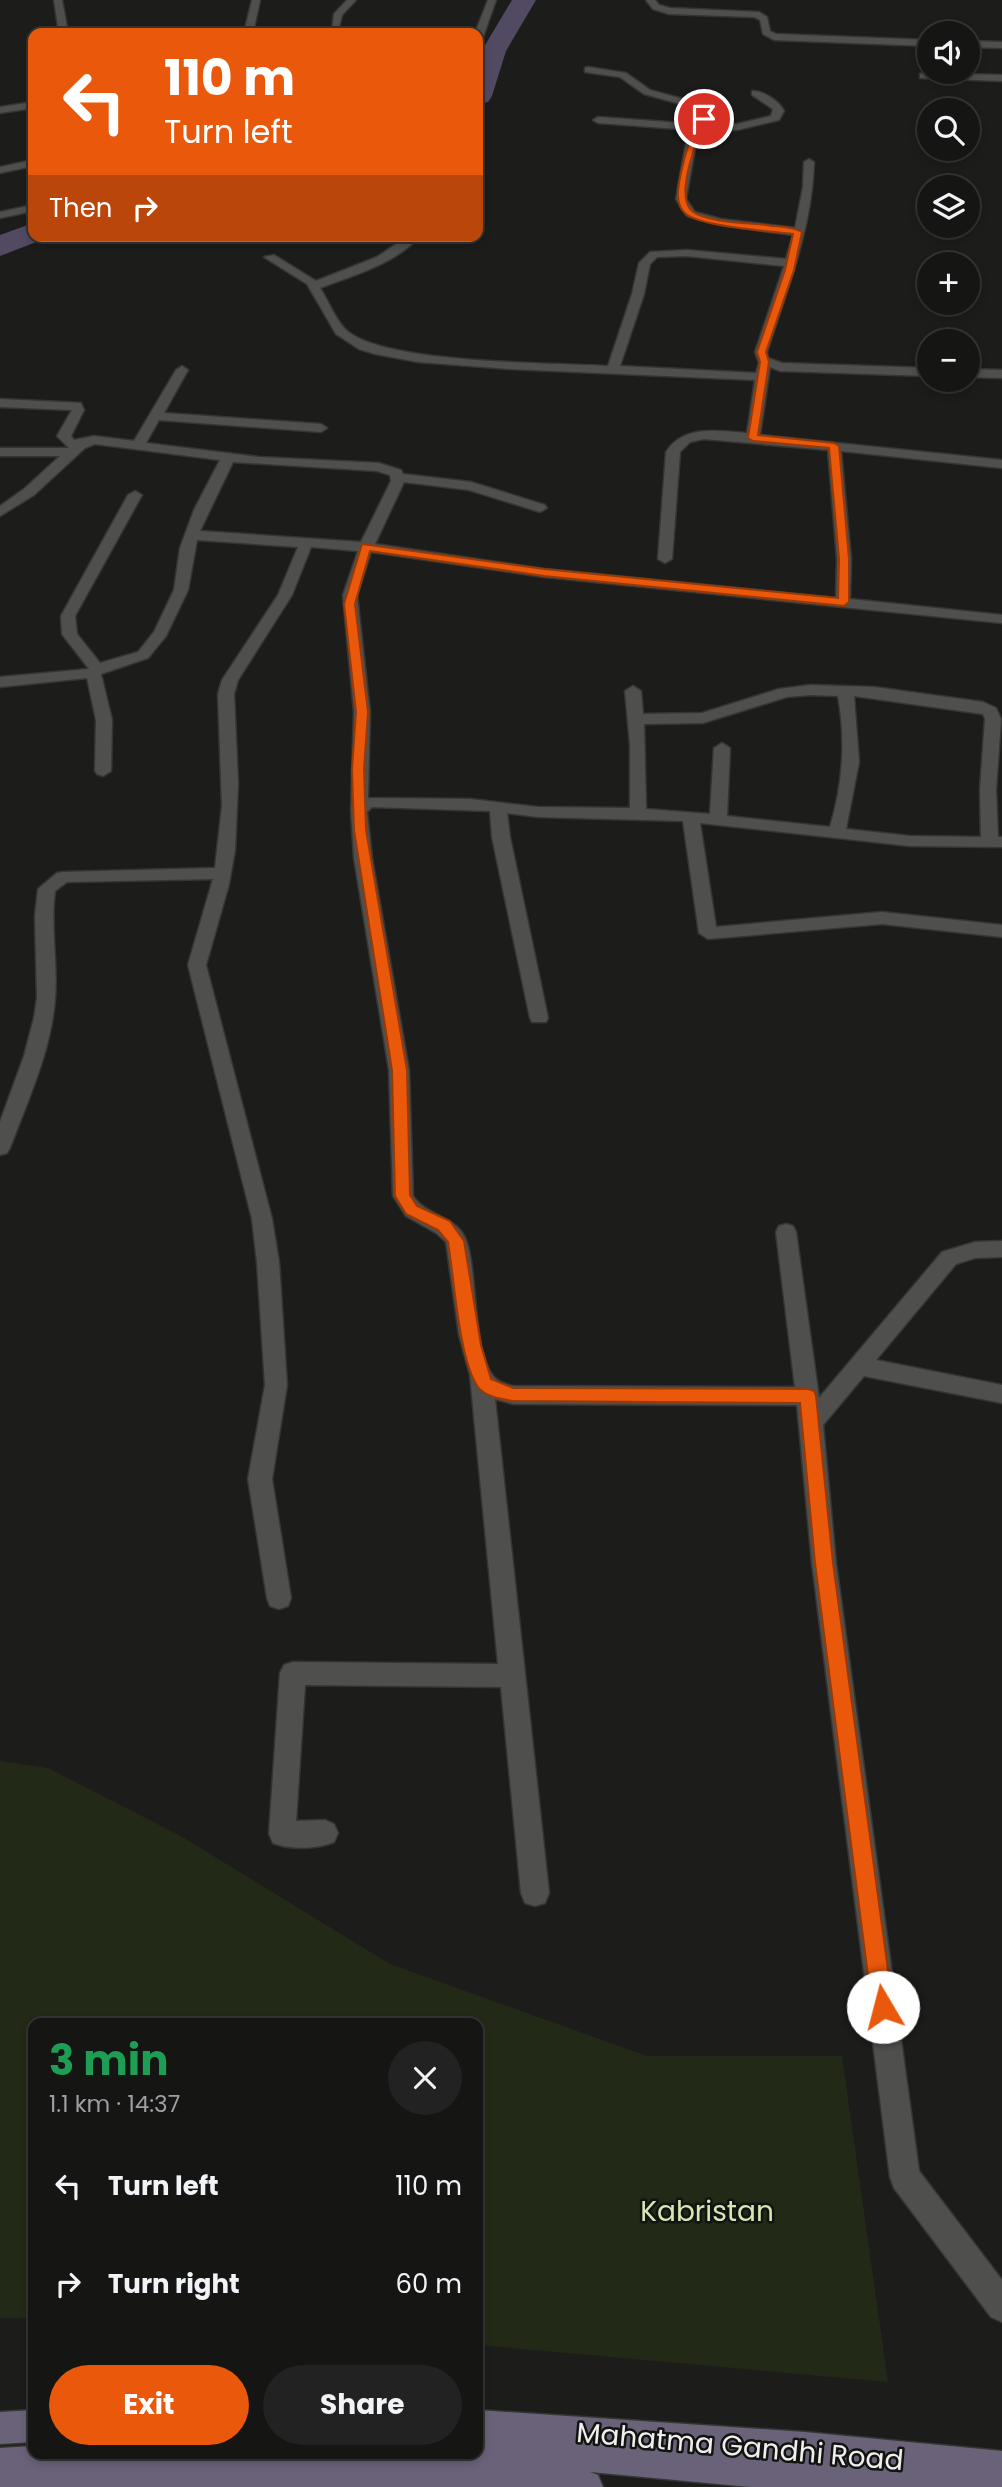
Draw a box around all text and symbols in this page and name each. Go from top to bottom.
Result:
map controls [917,21,980,392]
button: sound [917,21,980,84]
text: 110 m [164,44,295,112]
icon: left [49,56,140,147]
pin [674,89,734,149]
button: search [917,98,980,161]
icon: arrive [685,100,723,138]
text: Turn left [164,109,293,154]
button: layers [917,175,980,238]
icon: right [126,189,164,227]
text: Then [49,190,112,226]
button: + [917,252,980,315]
button: − [917,329,980,392]
position arrow [846,1970,920,2044]
text: 3 min [49,2031,169,2090]
button: close [388,2041,462,2115]
text: 1.1 km · 14:37 [49,2088,180,2120]
icon: left [49,2167,87,2205]
text: Turn left [108,2168,219,2204]
text: 110 m [395,2168,462,2204]
park label: Kabristan [640,2192,774,2231]
icon: right [49,2265,87,2303]
text: Turn right [108,2266,240,2302]
text: 60 m [395,2266,462,2302]
button: Exit [49,2365,249,2445]
button: Share [263,2365,462,2445]
street label: Mahatma Gandhi Road [575,2413,905,2480]

